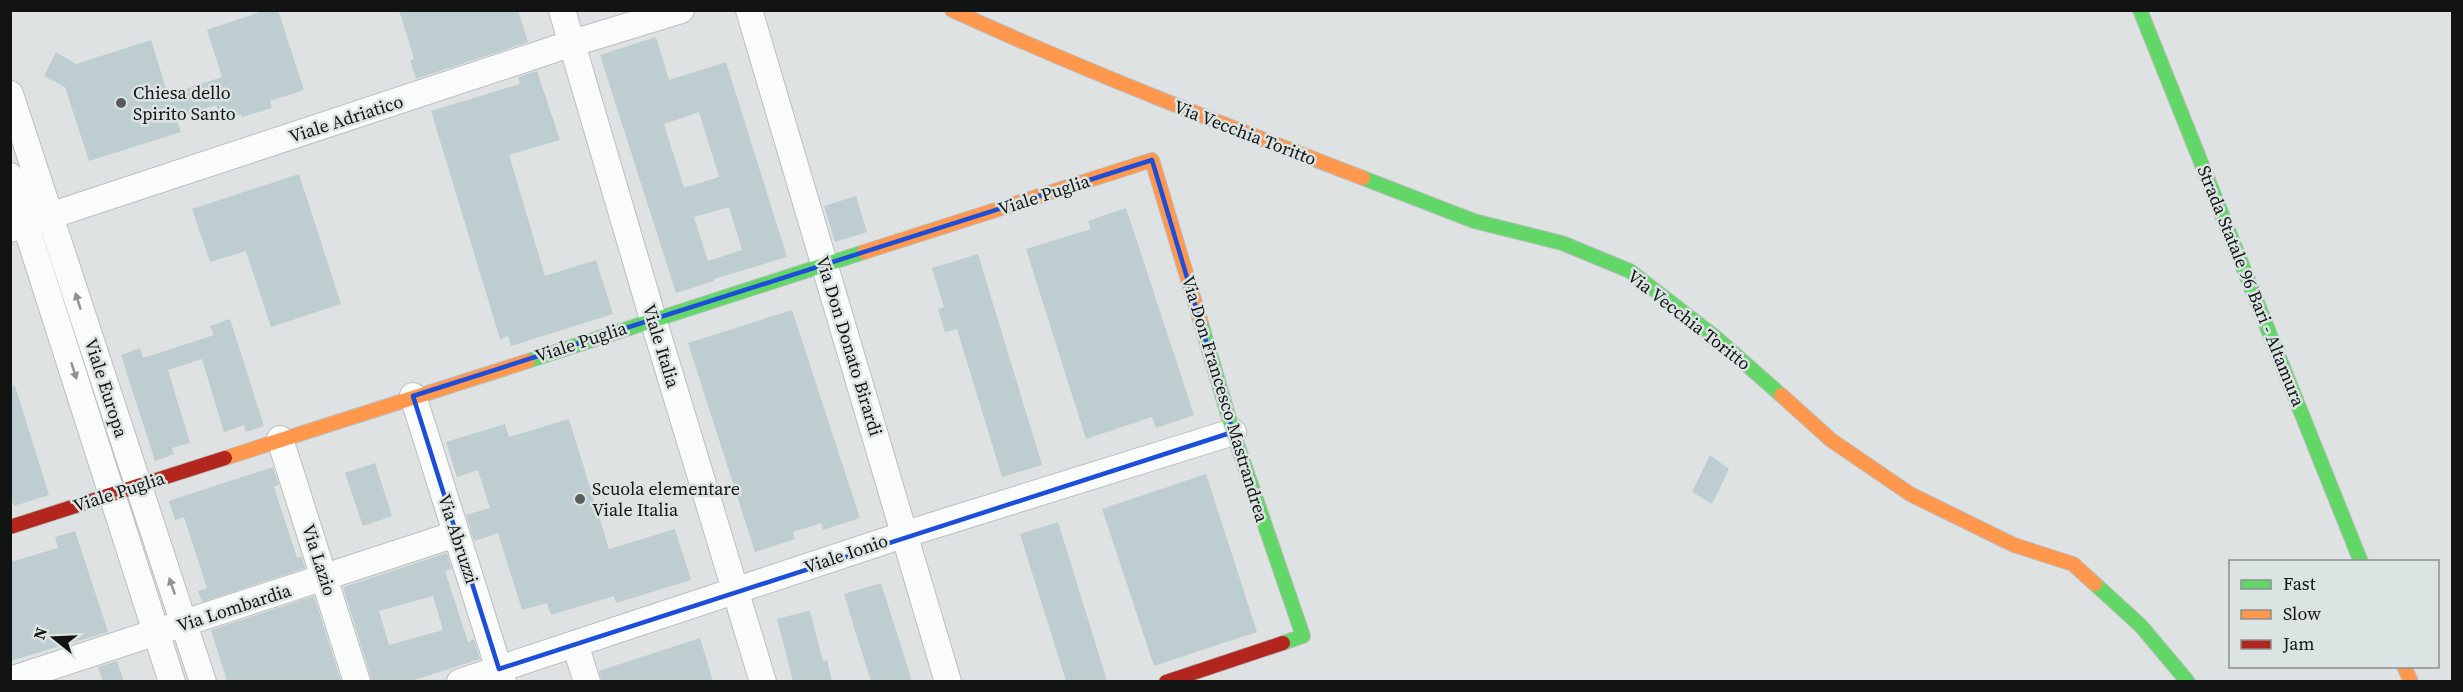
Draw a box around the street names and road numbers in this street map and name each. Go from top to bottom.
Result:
street label: Viale Adriatico [286,88,406,149]
street label: Via Vecchia Toritto [1170,94,1320,171]
street label: Strada Statale 96 Bari - Altamura [2192,162,2312,411]
street label: Viale Puglia [995,168,1094,221]
street label: Via Don Donato Birardi [810,253,889,439]
street label: Via Vecchia Toritto [1622,263,1756,376]
street label: Via Don Francesco Mastrandrea [1176,273,1275,526]
street label: Viale Italia [637,301,686,392]
street label: Viale Puglia [532,315,631,368]
street label: Viale Europa [79,335,135,441]
street label: Viale Puglia [70,465,169,518]
street label: Via Abruzzi [432,491,485,587]
street label: Via Lazio [296,521,343,599]
street label: Viale Ionio [801,527,891,580]
street label: Via Lombardia [174,577,295,638]

